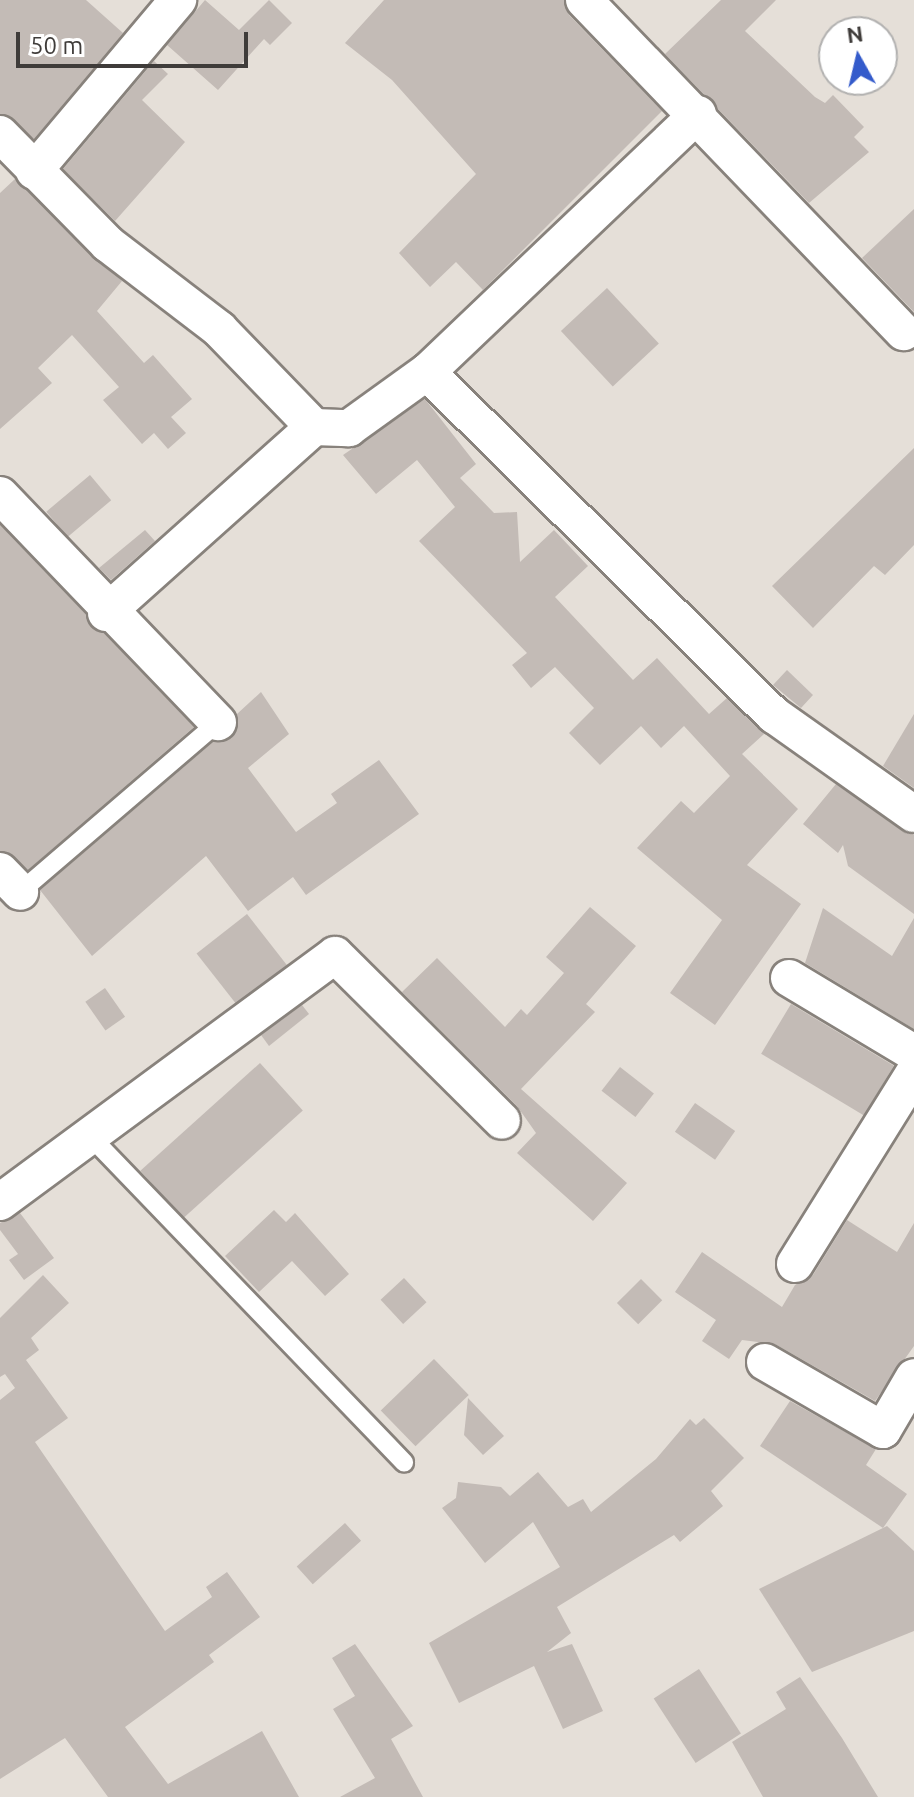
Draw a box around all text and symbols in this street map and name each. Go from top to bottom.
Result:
scale bar [20,16,252,66]
north arrow [818,16,898,96]
text: N [845,20,865,47]
text: 50 m [30,32,83,59]

